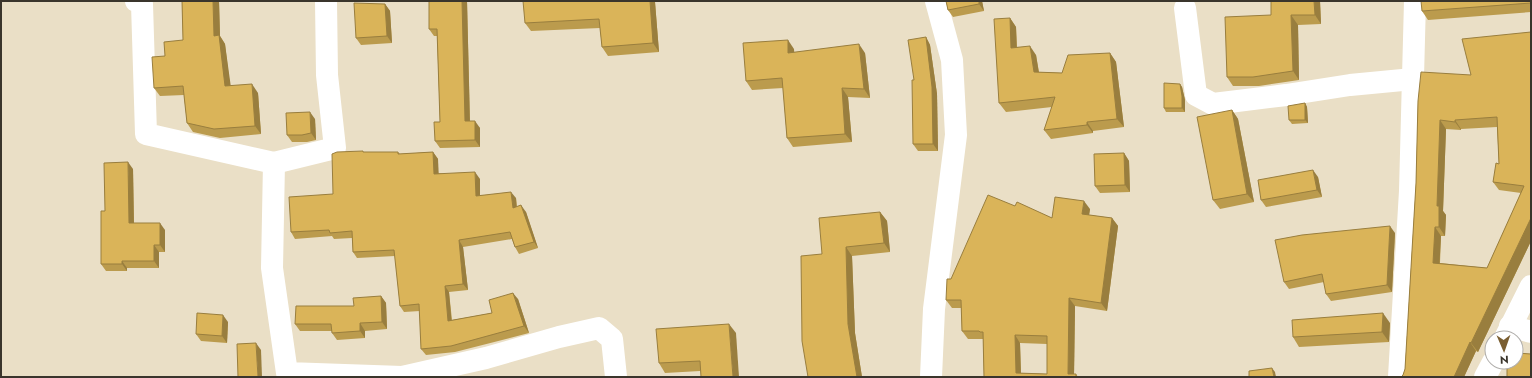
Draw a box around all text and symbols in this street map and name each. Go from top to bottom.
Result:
north arrow [1484,330,1524,370]
text: N [1500,352,1509,368]

